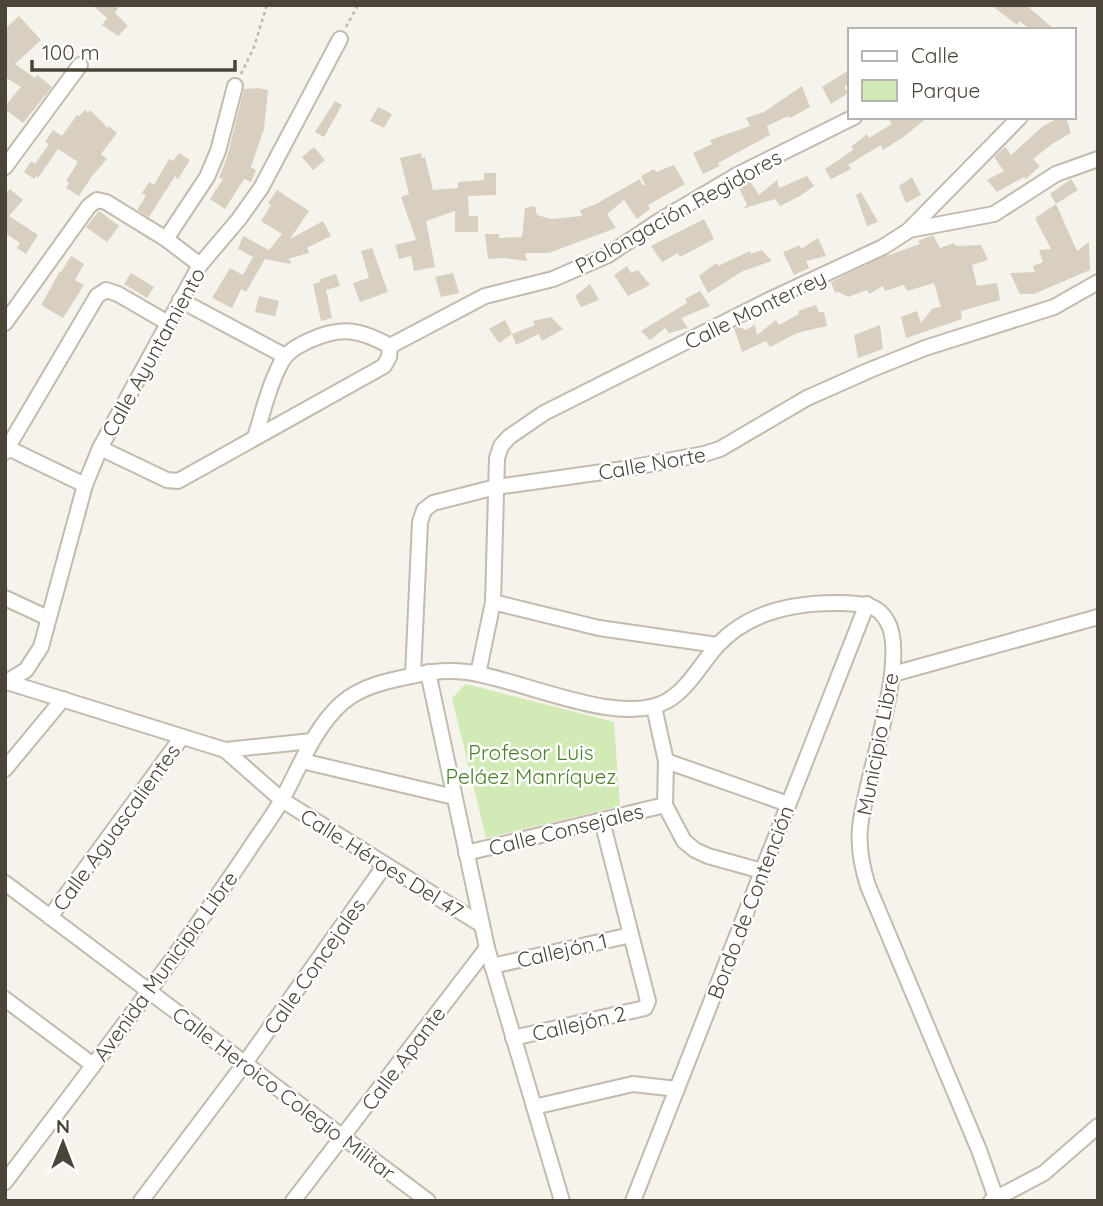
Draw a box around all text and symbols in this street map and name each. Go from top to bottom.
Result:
scale bar [32,28,234,72]
legend [848,28,1075,119]
text: 100 m [42,39,100,65]
text: Calle [911,42,959,68]
text: Parque [911,77,980,103]
street label: Prolongación Regidores [570,143,786,279]
street label: Calle Ayuntamiento [96,263,210,441]
street label: Calle Monterrey [680,264,830,354]
street label: Calle Norte [596,441,708,485]
street label: Municipio Libre [850,670,904,818]
street label: Calle Aguascalientes [47,738,185,916]
park label: Profesor Luis Peláez Manríquez [446,739,616,789]
street label: Calle Consejales [486,797,646,861]
street label: Calle Héroes Del 47 [296,802,468,924]
street label: Bordo de Contención [701,802,799,1002]
street label: Avenida Municipio Libre [87,866,243,1066]
street label: Calle Concejales [258,893,370,1039]
street label: Callejón 1 [514,927,610,973]
street label: Callejón 2 [529,1000,629,1046]
street label: Calle Heroico Colegio Militar [167,1001,401,1185]
street label: Calle Apante [355,1001,451,1115]
north arrow [28,1108,98,1178]
text: N [56,1114,70,1138]

